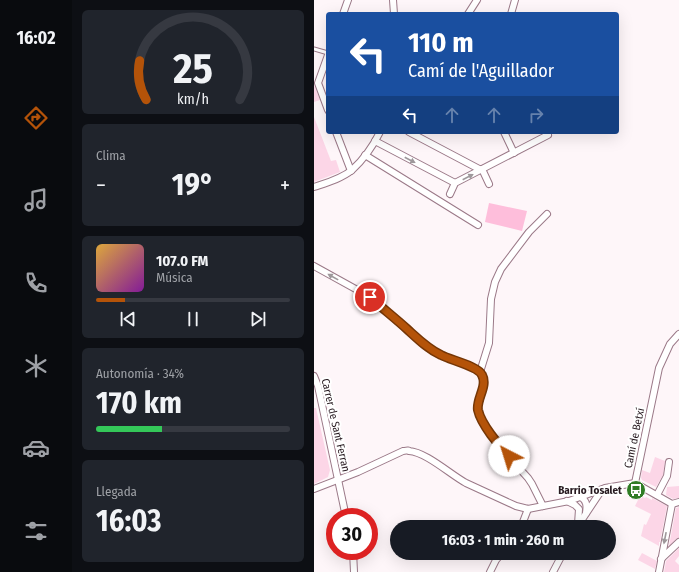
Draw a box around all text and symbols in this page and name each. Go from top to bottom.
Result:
text: 110 m [408,26,474,59]
text: 16:02 [16,27,56,49]
icon: left [342,28,394,80]
text: 25 [172,44,213,94]
text: Camí de l'Aguillador [408,60,554,82]
text: km/h [177,91,209,108]
icon: directions [22,104,50,132]
icon: left [399,104,421,126]
icon: ahead [441,104,463,126]
icon: ahead [483,104,505,126]
icon: right [525,104,547,126]
text: Clima [96,148,126,163]
one-way arrow [404,156,416,163]
text: 19° [172,167,214,203]
text: − [96,172,106,199]
text: + [280,172,290,199]
one-way arrow [462,174,474,180]
icon: music [22,186,50,214]
text: 107.0 FM [156,252,208,270]
icon: phone [22,269,50,297]
text: Música [156,270,193,285]
one-way arrow [328,273,339,280]
pin [353,280,387,314]
icon: arrive [359,286,381,308]
icon: previous [117,308,139,330]
icon: pause [182,308,204,330]
icon: next [247,308,269,330]
icon: climate [22,352,50,380]
text: Autonomía · 34% [96,366,184,381]
street label: Carrer de Sant Ferran [318,377,353,473]
text: 170 km [96,385,182,421]
street label: Camí de Betxí [622,407,647,469]
icon: car [22,434,50,462]
position arrow [488,435,530,477]
bus stop icon: Barrio Tosalet [625,479,647,501]
text: Llegada [96,484,137,499]
place label: Barrio Tosalet [558,484,622,497]
text: 16:03 [96,503,162,539]
speed limit sign: 30 [326,508,378,560]
icon: filters [22,517,50,545]
text: 16:03 · 1 min · 260 m [442,531,564,549]
one-way arrow [662,532,668,544]

